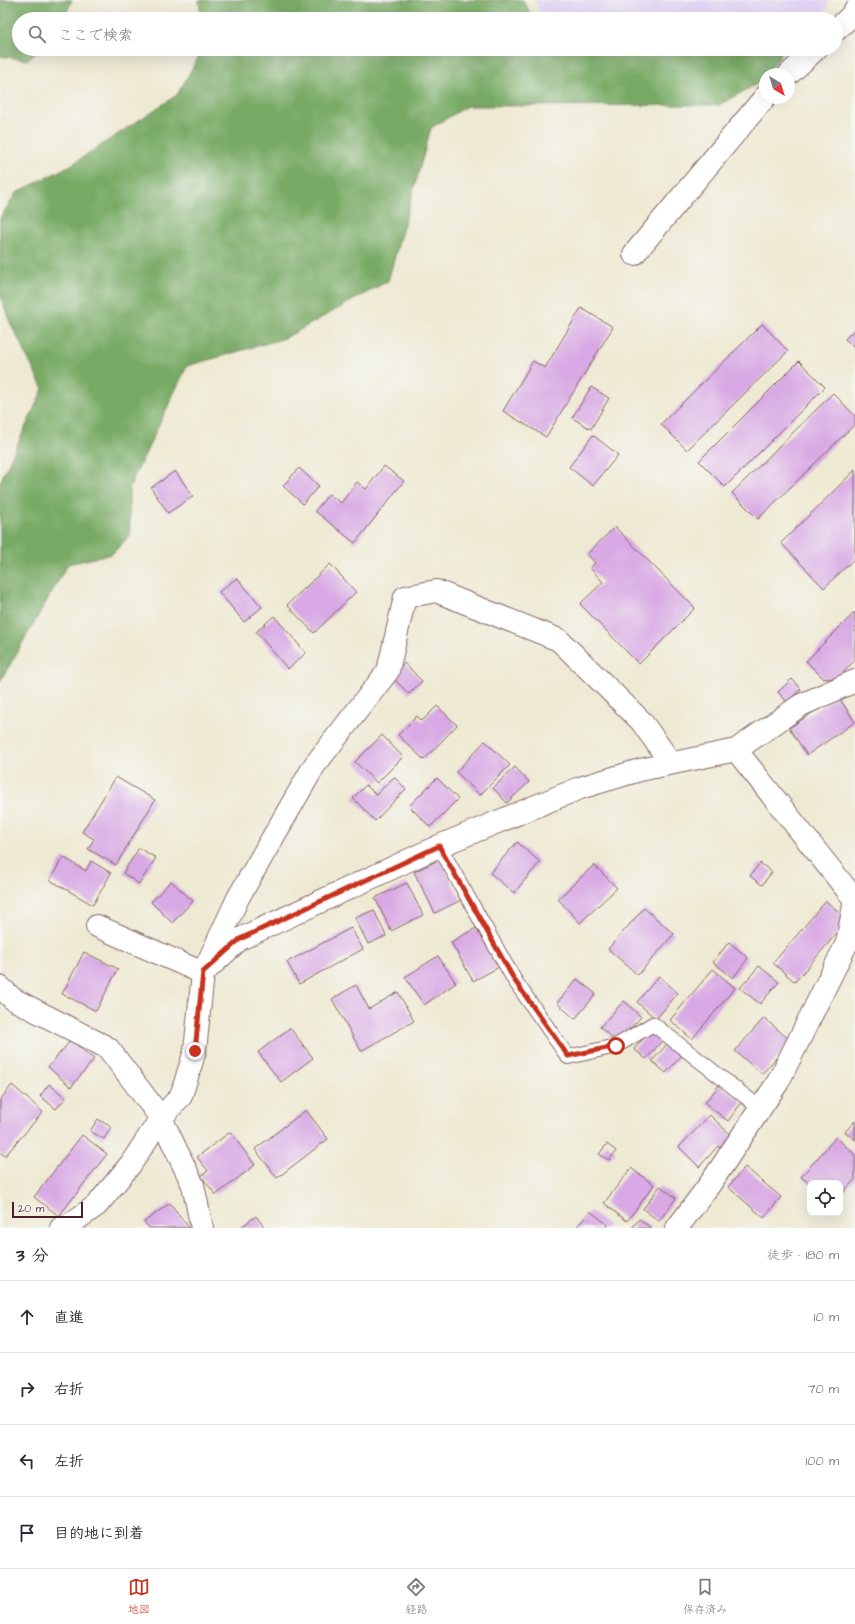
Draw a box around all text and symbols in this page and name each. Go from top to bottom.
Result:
search box [12,12,843,56]
icon: search [26,23,48,45]
text: ここで検索 [58,25,133,46]
north arrow [759,68,795,104]
route start [607,1037,625,1055]
route end [186,1042,204,1060]
map controls [807,1180,843,1216]
button: locate [807,1180,843,1216]
scale bar [12,1200,83,1219]
text: 20 m [18,1201,44,1216]
text: 3 分 [16,1244,48,1268]
text: 徒歩 · 180 m [767,1246,839,1264]
icon: ahead [16,1306,38,1328]
text: 直進 [54,1307,84,1328]
text: 10 m [814,1308,839,1326]
icon: right [16,1378,38,1400]
text: 右折 [54,1379,84,1400]
text: 70 m [807,1380,839,1398]
icon: left [16,1450,38,1472]
text: 左折 [54,1451,84,1472]
text: 100 m [806,1452,839,1470]
icon: arrive [16,1522,38,1544]
text: 目的地に到着 [54,1523,144,1544]
tab: 地図 [128,1576,150,1617]
tab: 経路 [405,1576,427,1617]
tab: 保存済み [683,1576,727,1617]

